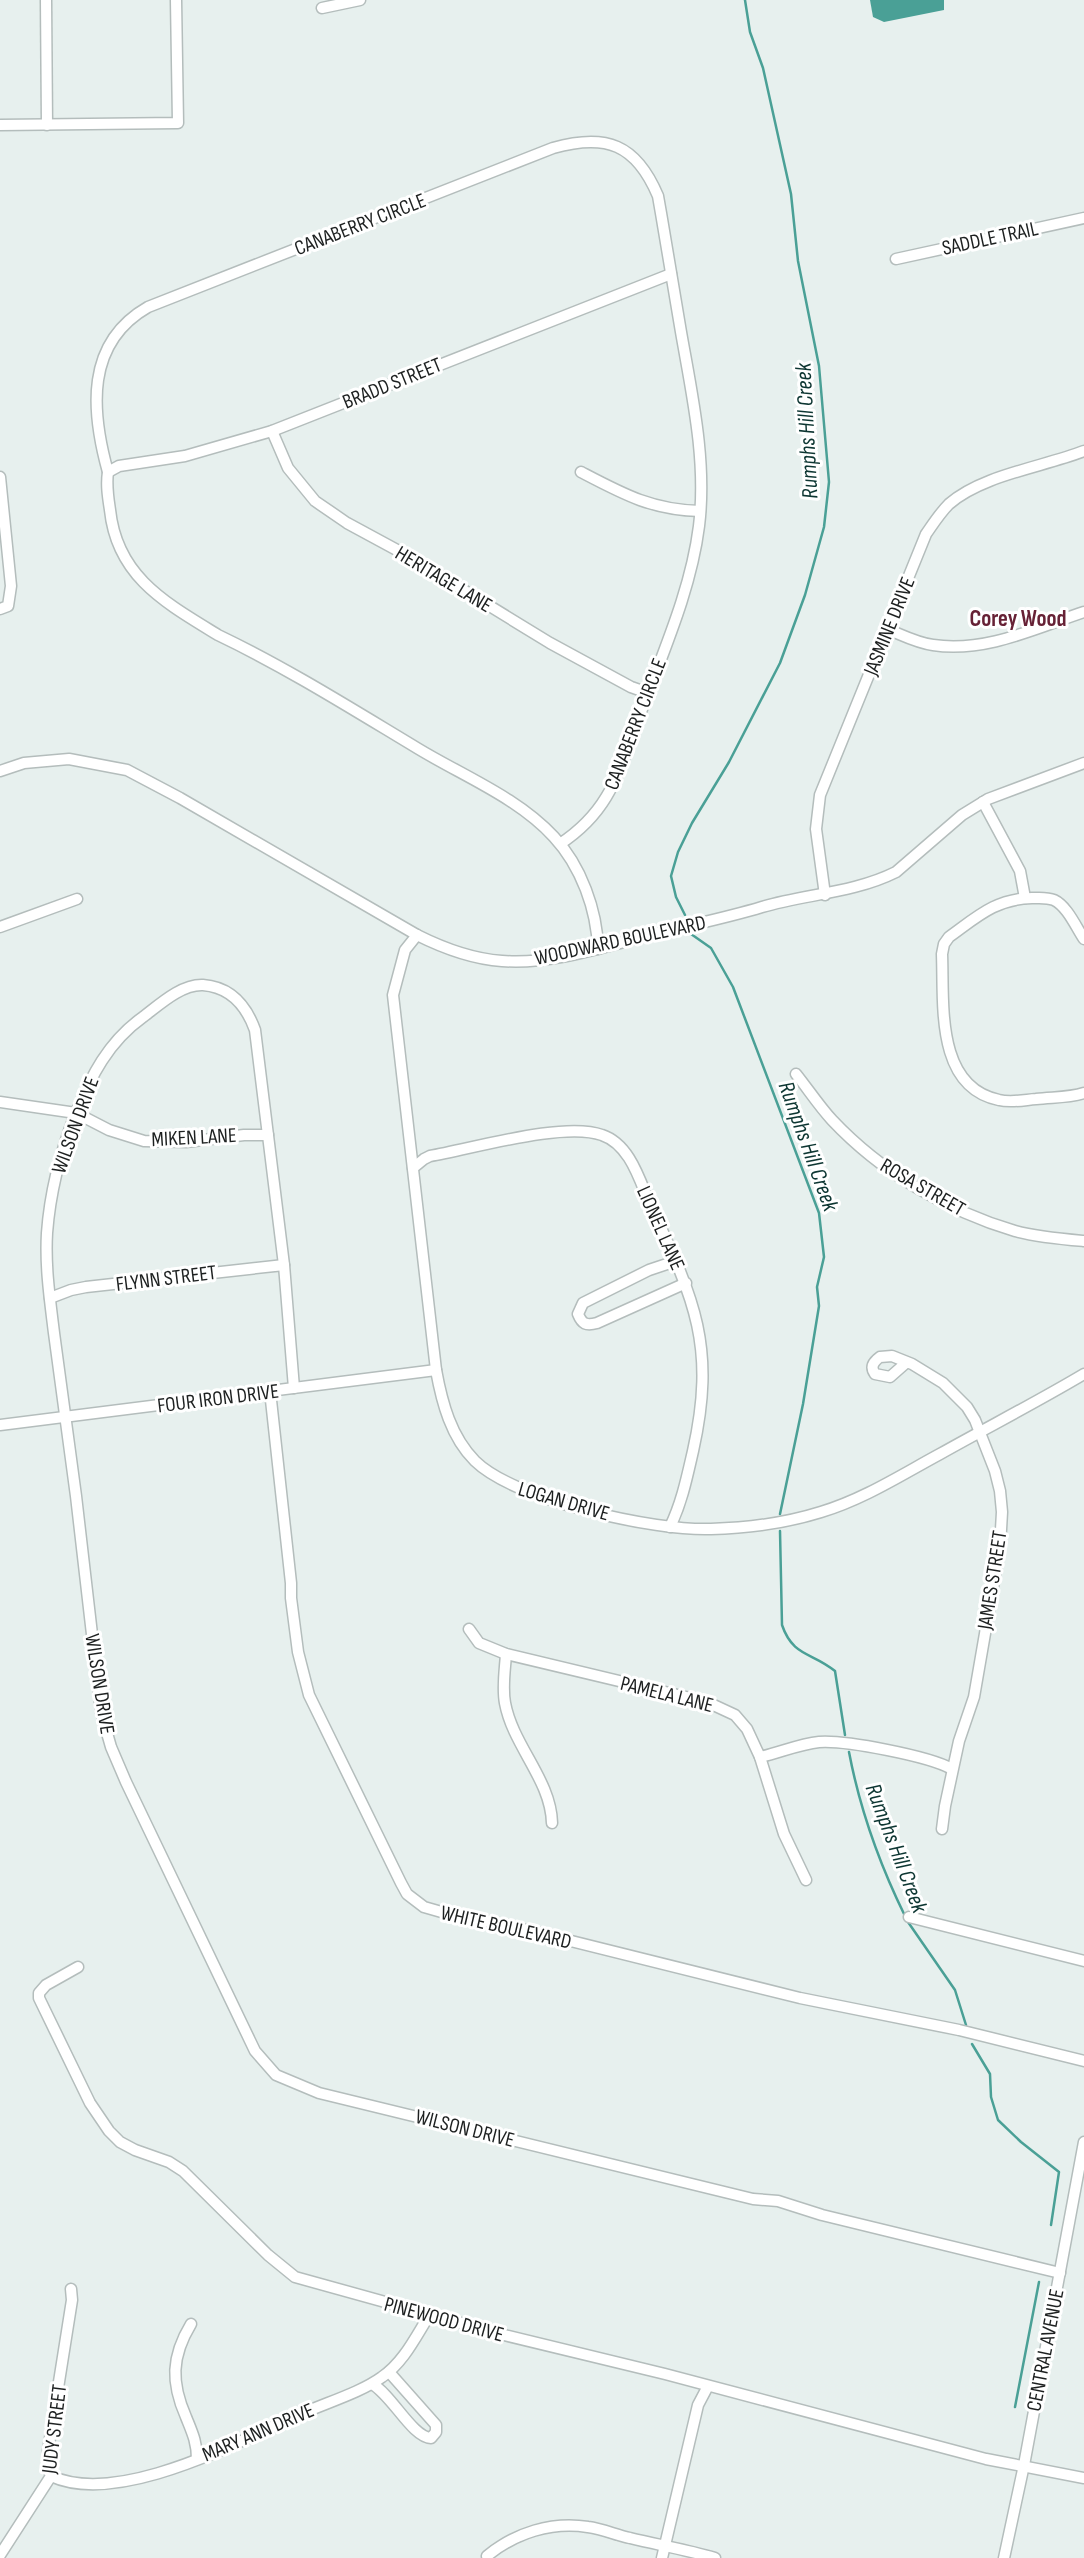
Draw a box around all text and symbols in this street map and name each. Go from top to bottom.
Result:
street label: CANABERRY CIRCLE [291,188,429,261]
street label: SADDLE TRAIL [940,216,1041,261]
street label: BRADD STREET [339,352,446,415]
water label: Rumphs Hill Creek [789,361,825,500]
street label: HERITAGE LANE [391,541,497,618]
street label: JASMINE DRIVE [858,573,921,680]
district label: Corey Wood [970,605,1066,633]
street label: CANABERRY CIRCLE [599,655,672,793]
street label: WOODWARD BOULEVARD [532,910,708,971]
street label: WILSON DRIVE [46,1073,105,1177]
water label: Rumphs Hill Creek [772,1078,845,1216]
street label: MIKEN LANE [151,1123,237,1152]
street label: ROSA STREET [876,1153,970,1222]
street label: LIONEL LANE [631,1182,690,1274]
street label: FLYNN STREET [114,1260,218,1297]
street label: FOUR IRON DRIVE [156,1379,280,1418]
street label: LOGAN DRIVE [515,1477,612,1526]
street label: JAMES STREET [972,1528,1013,1632]
street label: WILSON DRIVE [79,1632,120,1736]
street label: PAMELA LANE [618,1671,716,1718]
water label: Rumphs Hill Creek [859,1780,934,1918]
street label: WHITE BOULEVARD [438,1900,574,1955]
street label: WILSON DRIVE [413,2104,517,2153]
street label: CENTRAL AVENUE [1021,2287,1070,2413]
street label: PINEWOOD DRIVE [381,2292,506,2347]
street label: JUDY STREET [37,2383,72,2476]
street label: MARY ANN DRIVE [198,2398,318,2467]

